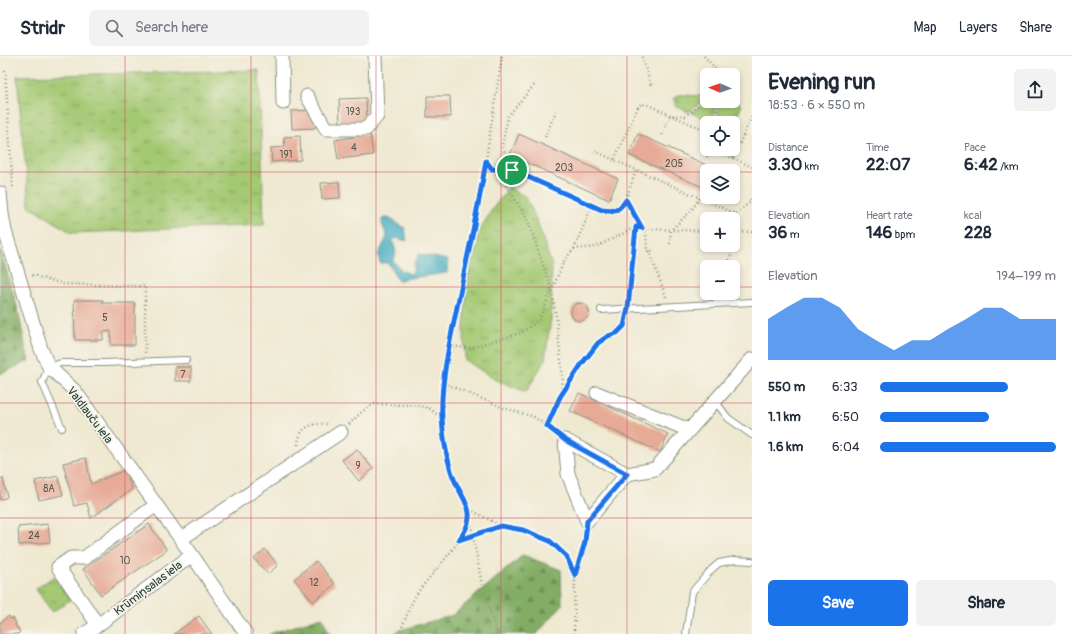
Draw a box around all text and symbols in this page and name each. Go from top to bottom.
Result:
search box [89,10,369,46]
text: Stridr [20,16,65,40]
icon: search [103,17,125,39]
text: Search here [135,18,208,37]
text: Map [914,19,937,36]
text: Layers [959,19,997,36]
text: Share [1019,19,1052,36]
north arrow [700,68,740,108]
map controls [700,68,740,300]
text: Evening run [768,68,876,96]
button: share [1014,69,1056,111]
text: 18:53 · 6 × 550 m [768,97,865,113]
house number: 193 [346,106,361,118]
button: locate [700,116,740,156]
text: Distance [768,141,808,154]
text: Time [866,141,889,154]
text: Pace [964,141,986,154]
house number: 4 [351,142,357,154]
house number: 191 [280,149,293,161]
pin [495,153,529,187]
text: 3.30 [768,154,802,175]
text: 22:07 [866,154,910,175]
text: 6:42 [964,154,998,175]
house number: 205 [665,158,683,170]
icon: arrive [501,159,523,181]
text: km [802,160,819,173]
text: /km [998,160,1019,173]
house number: 203 [555,162,573,174]
button: layers [700,164,740,204]
text: Elevation [768,209,810,222]
text: Heart rate [866,209,912,222]
text: kcal [964,209,982,222]
button: + [700,212,740,252]
text: 36 [768,222,787,243]
text: 146 [866,222,892,243]
text: 228 [964,222,992,243]
text: m [787,228,800,241]
text: bpm [892,228,915,241]
button: − [700,260,740,300]
text: Elevation [768,268,818,284]
text: 194–199 m [996,268,1056,284]
house number: 5 [102,312,108,324]
house number: 7 [180,369,186,381]
text: 550 m [768,379,805,395]
text: 6:33 [832,379,858,395]
street label: Valdlauču iela [63,384,116,447]
text: 1.1 km [768,409,801,425]
text: 6:50 [832,409,859,425]
text: 1.6 km [768,439,803,455]
text: 6:04 [832,439,859,455]
house number: 9 [355,460,361,472]
house number: 8A [43,483,55,495]
house number: 24 [28,530,40,542]
house number: 10 [120,555,131,567]
street label: Krūmiņsalas iela [111,558,186,619]
house number: 12 [309,577,319,589]
button: Save [768,580,908,626]
button: Share [916,580,1056,626]

